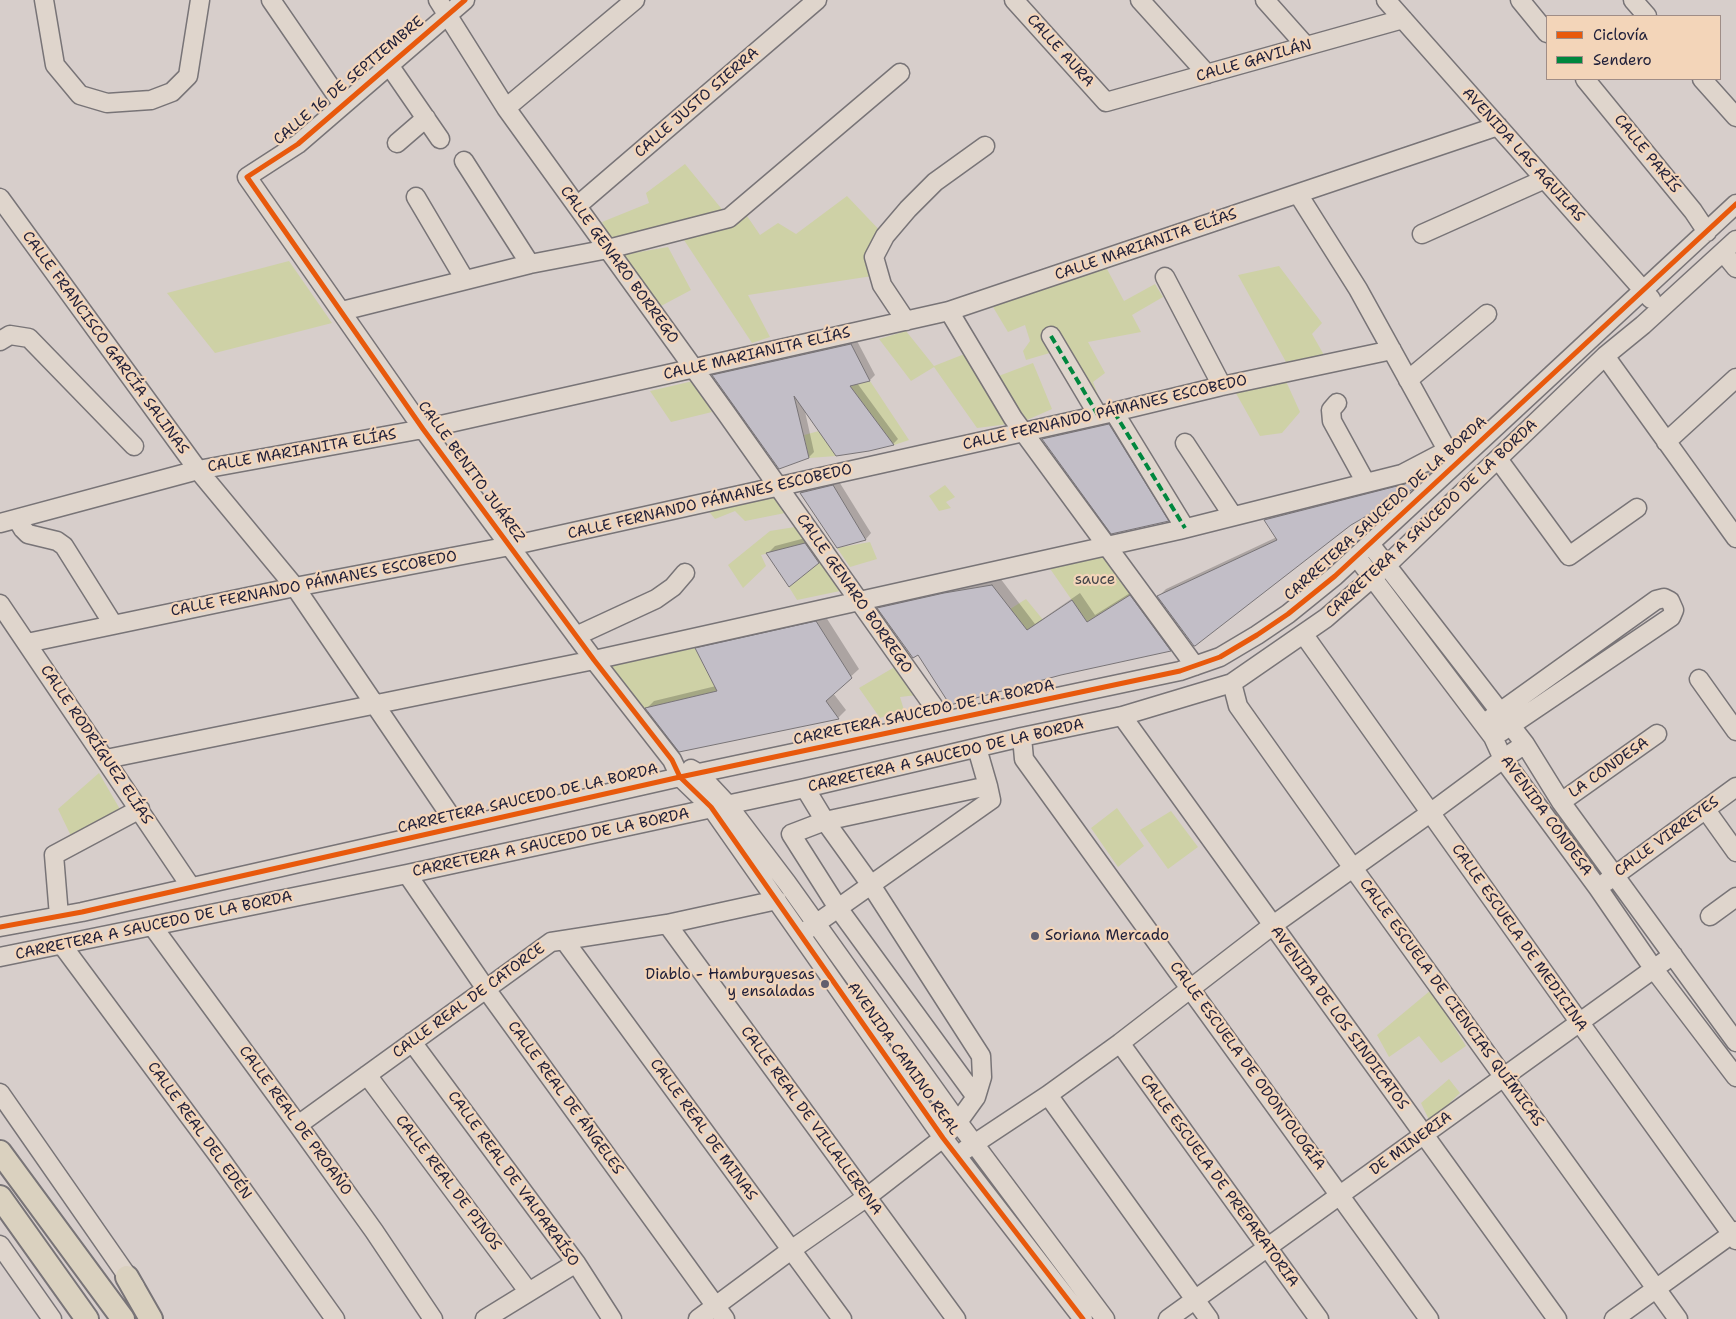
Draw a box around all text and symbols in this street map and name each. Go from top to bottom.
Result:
street label: CALLE AURA [1023,11,1097,91]
street label: CALLE 16 DE SEPTIEMBRE [270,13,428,149]
legend [1546,15,1721,80]
text: Ciclovía [1593,25,1648,45]
street label: CALLE GAVILÁN [1194,36,1314,86]
street label: CALLE JUSTO SIERRA [631,44,763,162]
text: Sendero [1593,50,1652,70]
street label: AVENIDA LAS AGUILAS [1458,84,1588,226]
street label: CALLE PARÍS [1610,111,1684,197]
street label: CALLE GENARO BORREGO [556,183,682,347]
street label: CALLE MARIANITA ELÍAS [1053,205,1239,285]
street label: CALLE FRANCISCO GARCÍA SALINAS [18,228,192,458]
street label: CALLE MARIANITA ELÍAS [662,324,852,384]
street label: CALLE FERNANDO PÁMANES ESCOBEDO [961,371,1249,455]
street label: CALLE BENITO JUÁREZ [414,398,528,546]
street label: CARRETERA SAUCEDO DE LA BORDA [1281,413,1491,605]
street label: CARRETERA A SAUCEDO DE LA BORDA [1323,416,1541,622]
street label: CALLE MARIANITA ELÍAS [206,426,398,476]
street label: CALLE FERNANDO PÁMANES ESCOBEDO [566,460,854,544]
street label: CALLE GENARO BORREGO [792,511,916,677]
street label: CALLE FERNANDO PÁMANES ESCOBEDO [169,547,459,621]
park label: sauce [1075,571,1115,589]
street label: CALLE RODRÍGUEZ ELÍAS [36,662,156,828]
street label: CARRETERA SAUCEDO DE LA BORDA [792,676,1056,750]
street label: CARRETERA A SAUCEDO DE LA BORDA [806,715,1086,797]
street label: LA CONDESA [1566,734,1652,802]
street label: AVENIDA CONDESA [1496,752,1596,880]
street label: CARRETERA SAUCEDO DE LA BORDA [396,760,660,838]
street label: CALLE VIRREYES [1611,793,1723,881]
street label: CARRETERA A SAUCEDO DE LA BORDA [411,805,691,881]
street label: CALLE ESCUELA DE MEDICINA [1447,841,1591,1035]
street label: CALLE ESCUELA DE CIENCIAS QUÍMICAS [1355,876,1547,1130]
street label: CARRETERA A SAUCEDO DE LA BORDA [14,888,294,964]
street label: AVENIDA DE LOS SINDICATOS [1266,923,1412,1113]
place label: Soriana Mercado [1045,927,1169,945]
marker: Soriana Mercado [1029,930,1041,942]
street label: CALLE REAL DE CATORCE [389,940,549,1062]
street label: CALLE ESCUELA DE ODONTOLOGÍA [1165,958,1329,1174]
place label: Diablo - Hamburguesas y ensaladas [645,966,815,1001]
marker: Diablo - Hamburguesas y ensaladas [819,978,831,990]
street label: AVENIDA CAMINO REAL [843,979,963,1139]
street label: CALLE REAL DE ÁNGELES [503,1018,627,1178]
street label: CALLE REAL DE VILLALLERENA [737,1023,885,1219]
street label: CALLE REAL DE PROAÑO [235,1043,355,1199]
street label: CALLE REAL DE MINAS [646,1056,760,1204]
street label: CALLE REAL DEL EDÉN [143,1059,255,1203]
street label: CALLE ESCUELA DE PREPARATORIA [1136,1071,1302,1291]
street label: CALLE REAL DE VALPARAÍSO [443,1088,583,1270]
street label: DE MINERIA [1367,1108,1455,1180]
street label: CALLE REAL DE PINOS [391,1112,505,1254]

